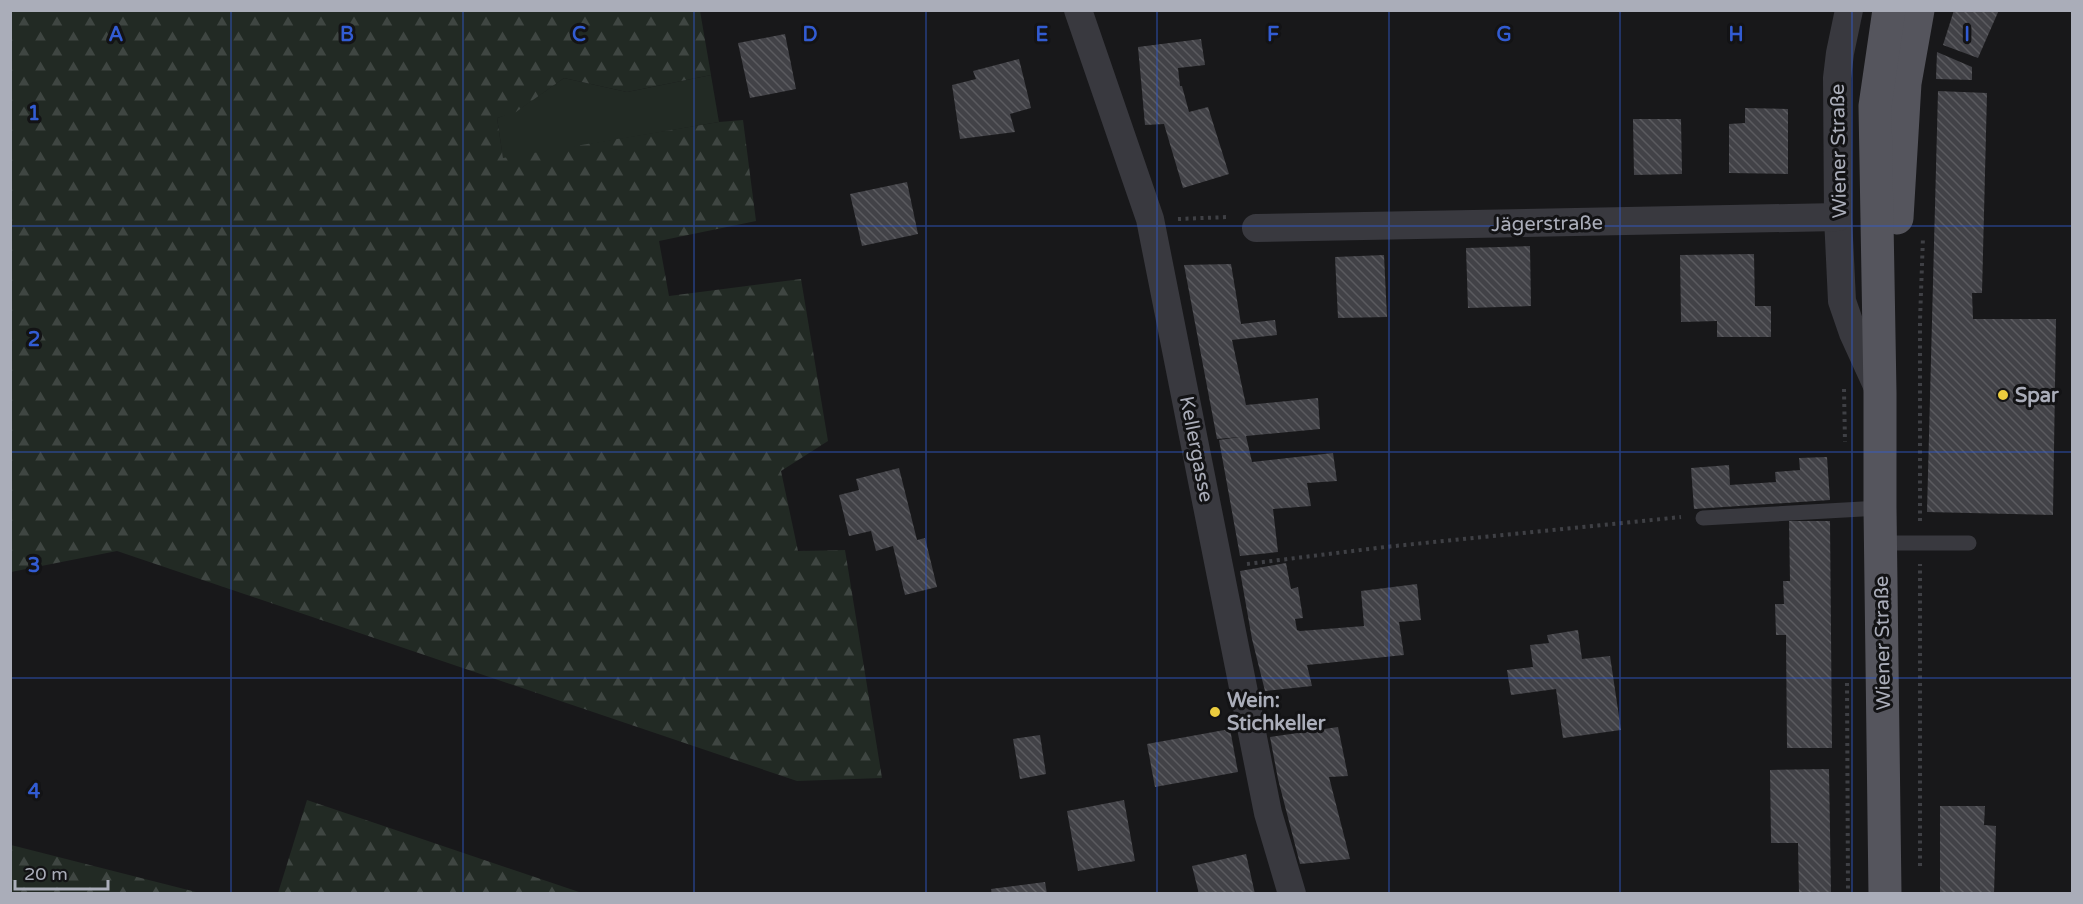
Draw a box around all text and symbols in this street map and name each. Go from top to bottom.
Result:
text: A [109,23,124,47]
text: B [340,23,354,47]
text: C [572,23,586,47]
text: D [802,23,818,47]
text: E [1036,23,1049,47]
text: F [1267,23,1279,47]
text: G [1496,23,1512,47]
text: H [1728,23,1744,47]
text: I [1964,23,1970,47]
street label: Wiener Straße [1826,83,1852,218]
text: 1 [28,102,40,126]
street label: Jägerstraße [1491,211,1603,237]
text: 2 [28,328,40,352]
place label: Spar [2015,384,2059,408]
marker: Spar [1996,388,2010,402]
street label: Kellergasse [1174,394,1218,504]
text: 3 [28,554,40,578]
street label: Wiener Straße [1870,575,1896,710]
place label: Wein: Stichkeller [1227,689,1326,736]
marker: Wein: Stichkeller [1208,705,1222,719]
text: 4 [28,780,41,804]
scale bar [15,853,108,891]
text: 20 m [24,863,68,885]

